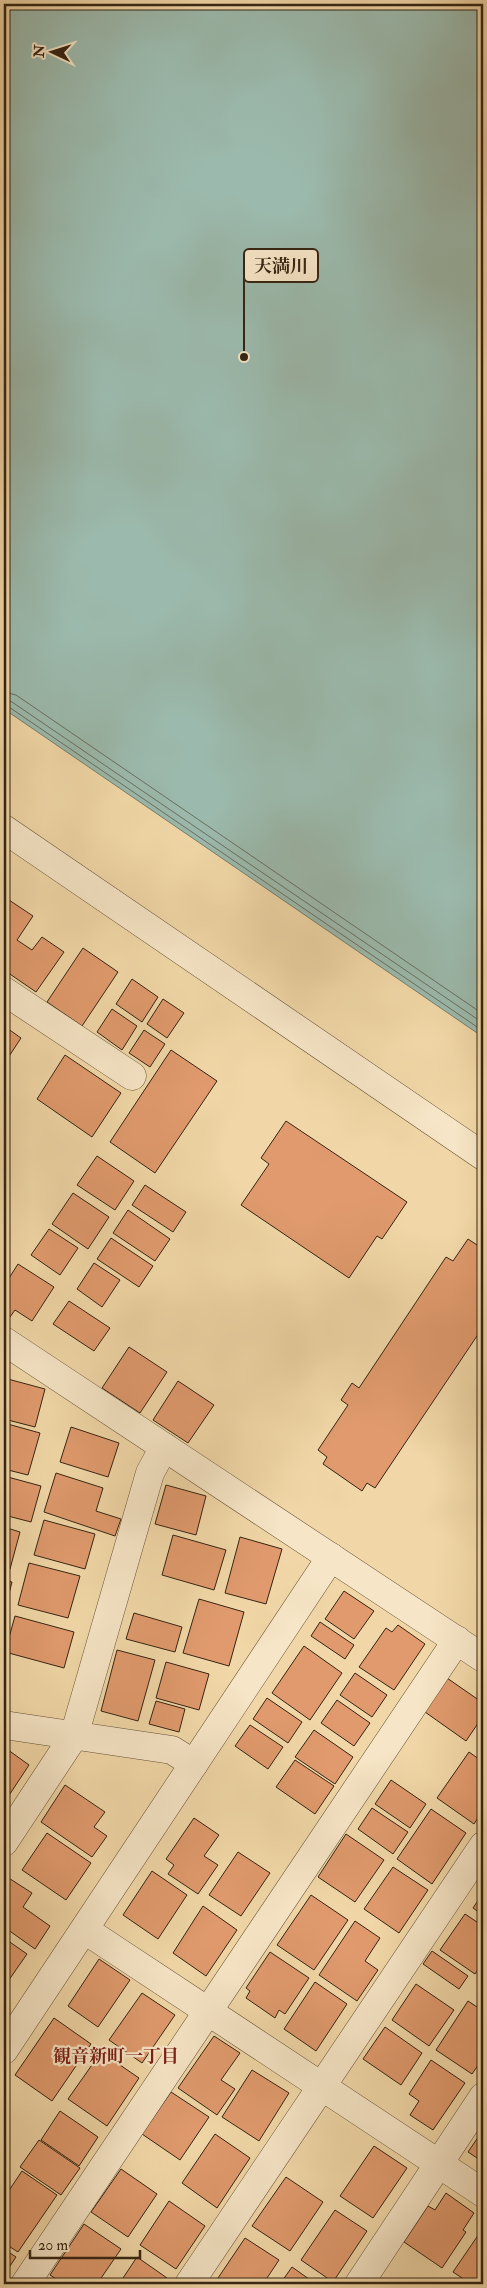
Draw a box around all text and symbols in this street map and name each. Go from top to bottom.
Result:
north arrow [28,28,78,78]
text: N [31,44,48,59]
callout: 天満川 [244,249,318,282]
text: 天満川 [254,255,308,278]
district label: 観音新町一丁目 [53,2045,179,2068]
scale bar [30,2228,140,2260]
text: 20 m [38,2236,68,2255]

